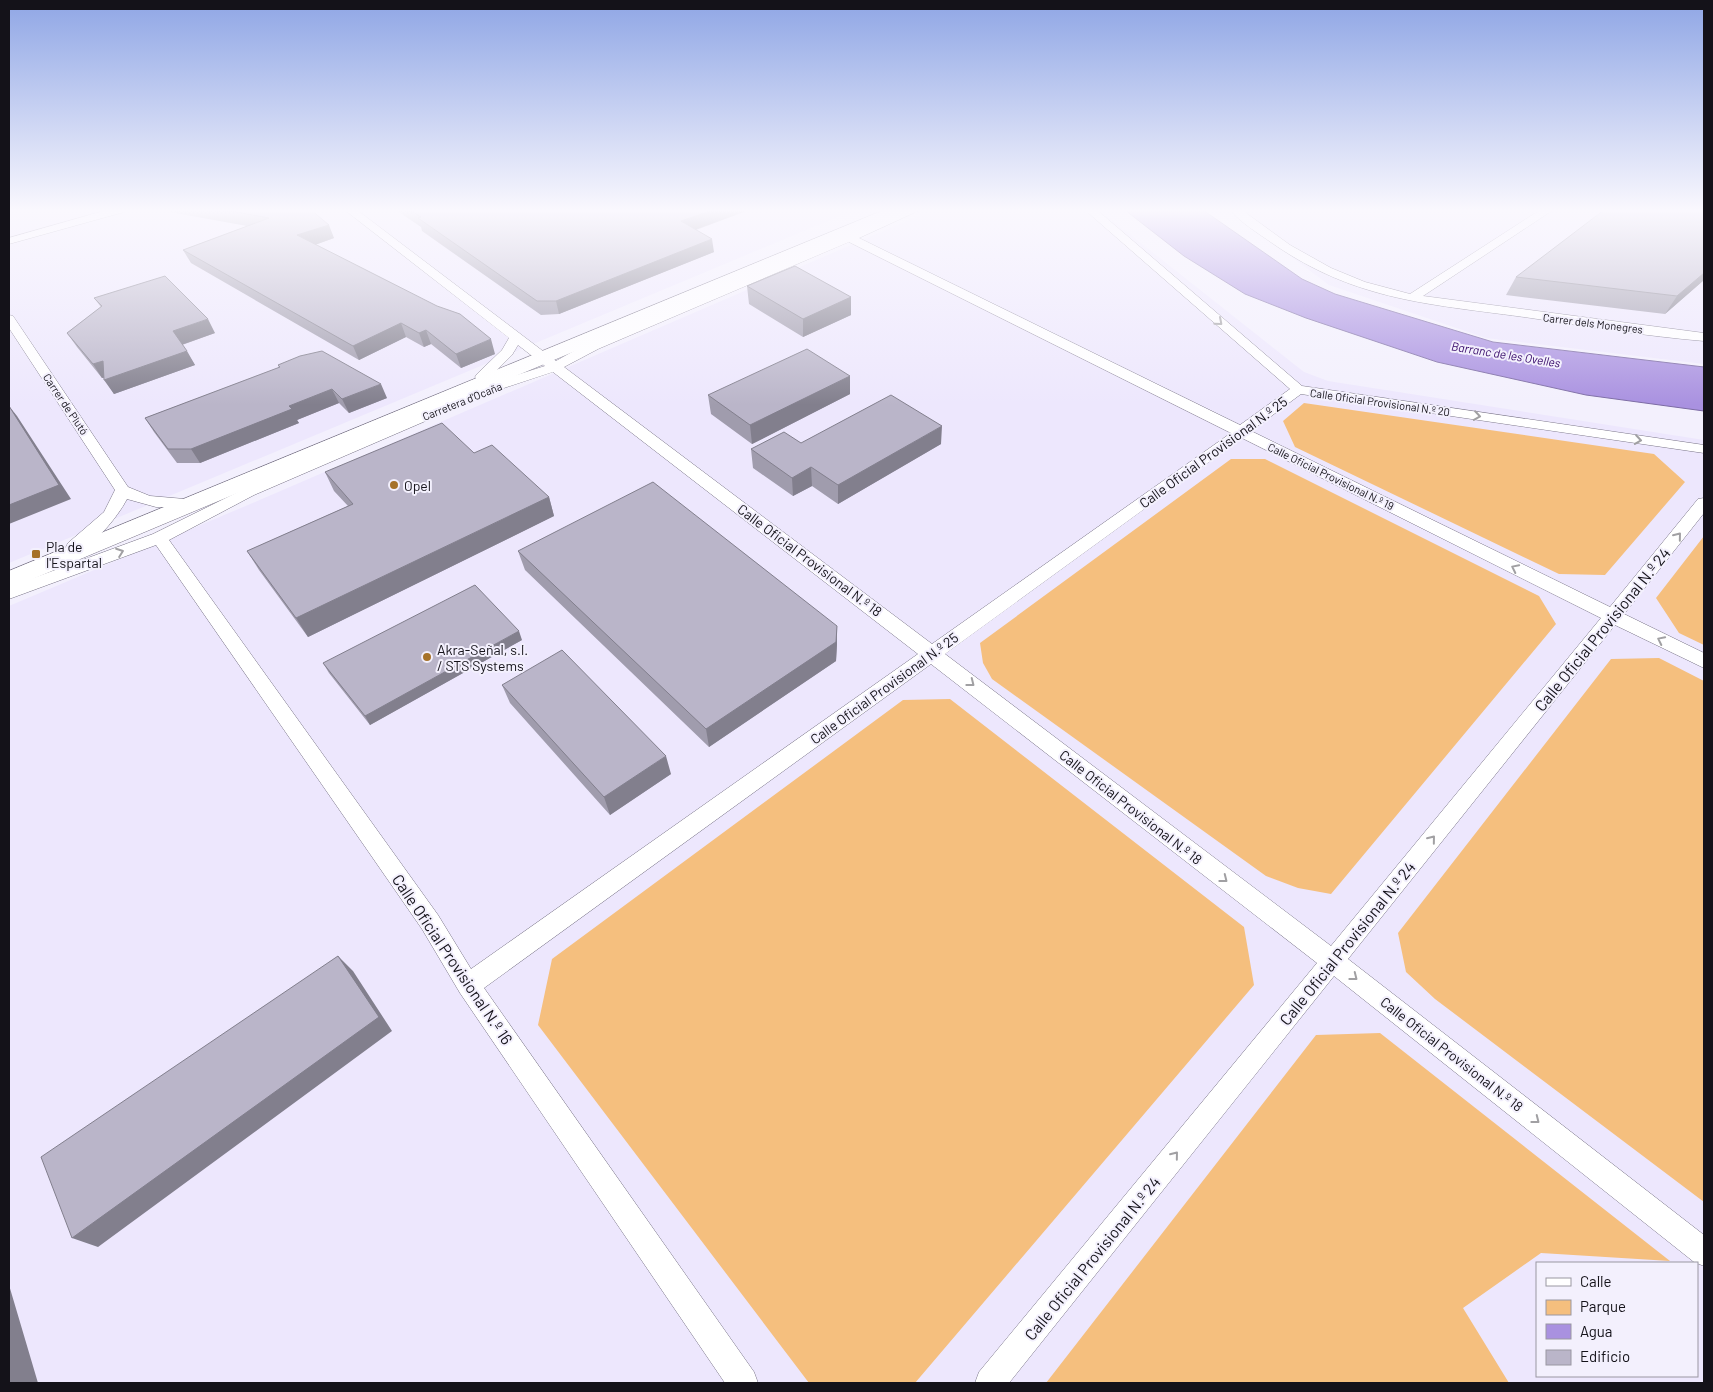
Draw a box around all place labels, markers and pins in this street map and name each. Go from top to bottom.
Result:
place label: Opel [404,477,431,494]
marker: Opel [388,479,400,491]
place label: Pla de l'Espartal [46,538,102,571]
marker: Pla de l'Espartal [30,548,42,560]
place label: Akra-Señal, s.l. / STS Systems [437,641,528,674]
marker: Akra-Señal, s.l. / STS Systems [421,651,433,663]

